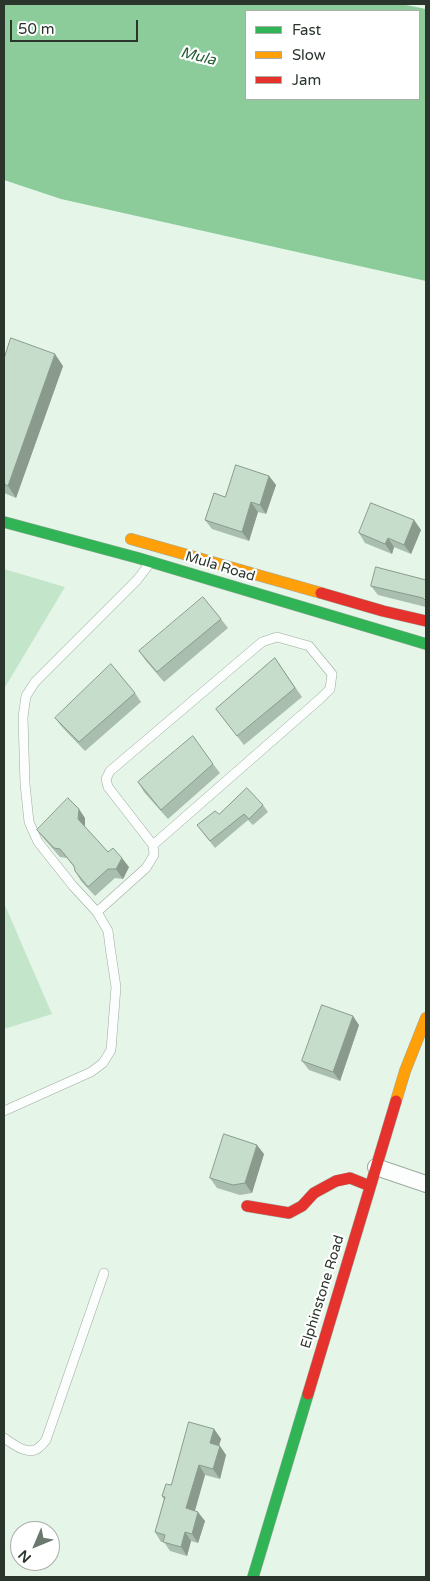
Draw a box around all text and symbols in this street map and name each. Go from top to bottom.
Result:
scale bar [12,10,140,42]
legend [245,10,420,100]
text: 50 m [18,20,55,38]
text: Fast [292,21,321,39]
water label: Mula [179,44,217,70]
text: Slow [292,46,326,64]
text: Jam [292,71,321,89]
street label: Mula Road [183,548,257,586]
street label: Elphinstone Road [298,1233,348,1351]
north arrow [10,1521,60,1571]
text: N [15,1546,35,1566]

